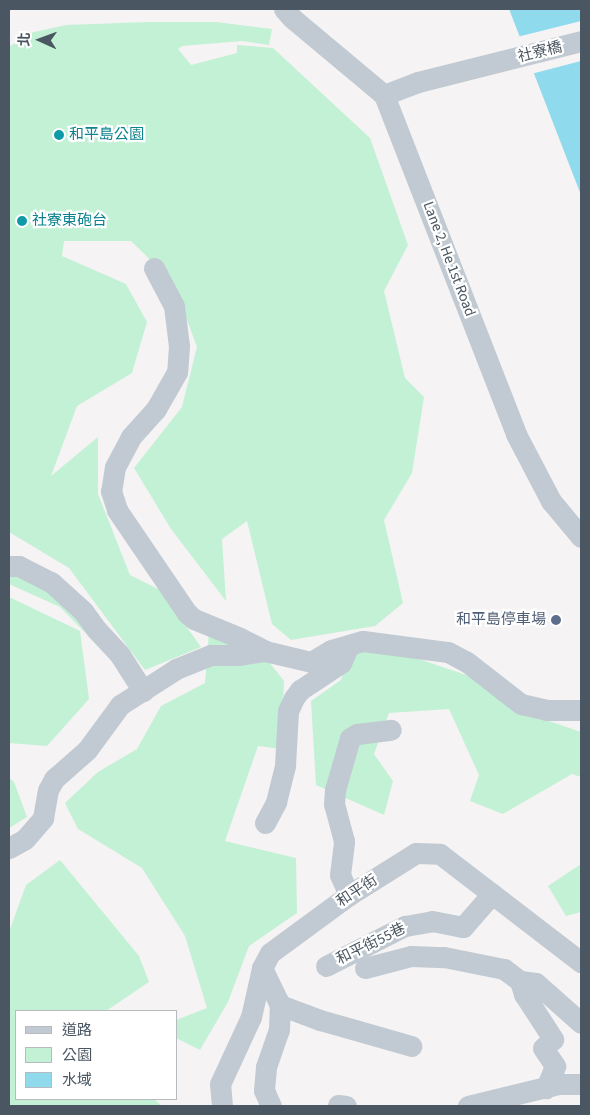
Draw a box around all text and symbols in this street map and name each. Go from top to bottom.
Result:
north arrow [15,15,65,65]
text: 北 [15,32,35,47]
street label: 社寮橋 [516,38,564,66]
place label: 和平島公園 [69,126,144,144]
marker: 和平島公園 [53,129,65,141]
street label: Lane 2, He 1st Road [419,199,479,319]
place label: 社寮東砲台 [32,212,107,230]
marker: 社寮東砲台 [16,215,28,227]
place label: 和平島停車場 [456,611,546,629]
marker: 和平島停車場 [550,614,562,626]
street label: 和平街 [333,871,381,911]
street label: 和平街55巷 [333,919,409,969]
legend [15,1010,178,1100]
text: 道路 [62,1020,92,1041]
text: 公園 [62,1045,92,1066]
text: 水域 [62,1070,92,1091]

